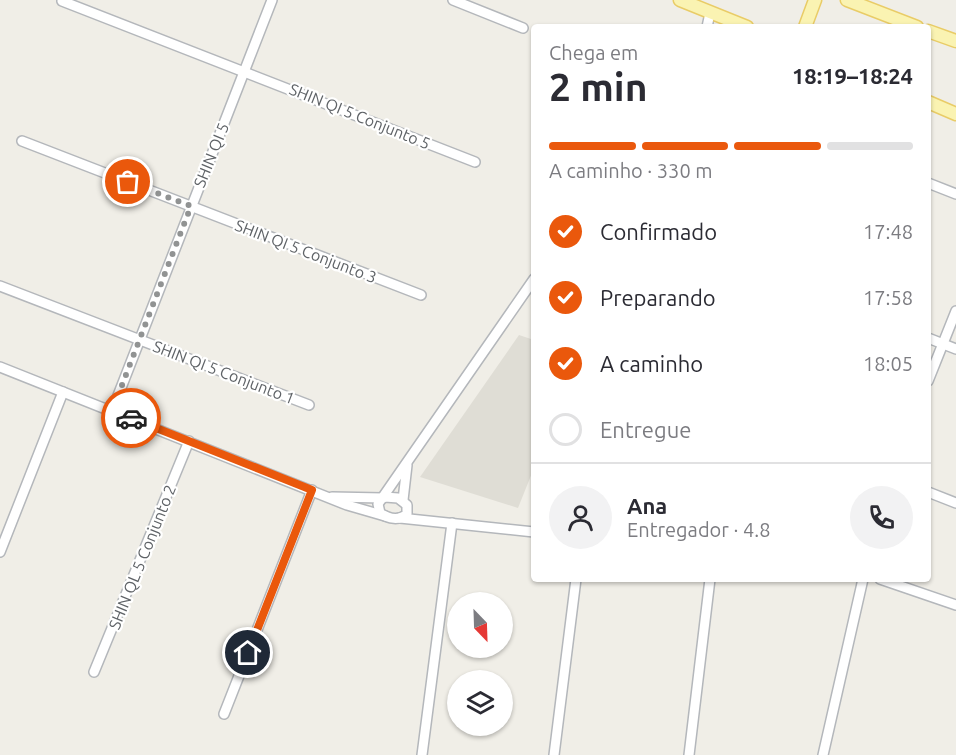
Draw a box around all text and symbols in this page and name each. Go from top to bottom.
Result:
text: Chega em [549,41,638,64]
text: 18:19–18:24 [792,63,913,88]
text: 2 min [549,65,648,108]
street label: SHIN QI 5 Conjunto 5 [287,79,433,153]
street label: SHIN QI 5 [190,120,232,190]
pin [102,156,153,207]
text: A caminho · 330 m [549,159,713,182]
icon: bag [111,165,144,198]
icon: check [549,215,582,248]
street label: SHIN QI 5 Conjunto 3 [233,216,379,286]
text: Confirmado [600,219,717,244]
text: 17:48 [863,220,913,243]
icon: check [549,281,582,314]
text: Preparando [600,285,716,310]
text: 17:58 [863,286,913,309]
street label: SHIN QI 5 Conjunto 1 [151,337,297,407]
icon: check [549,347,582,380]
text: A caminho [600,351,703,376]
text: 18:05 [863,352,913,375]
courier [101,388,161,448]
icon: car [115,402,148,435]
text: Entregue [600,417,691,442]
street label: SHIN QL 5 Conjunto 2 [105,482,179,632]
button: person [549,486,612,549]
button: phone [850,486,913,549]
text: Ana [627,493,667,518]
text: Entregador · 4.8 [627,518,770,541]
north arrow [447,592,513,658]
map controls [447,592,513,736]
pin [222,627,273,678]
icon: home [231,636,264,669]
button: layers [447,670,513,736]

